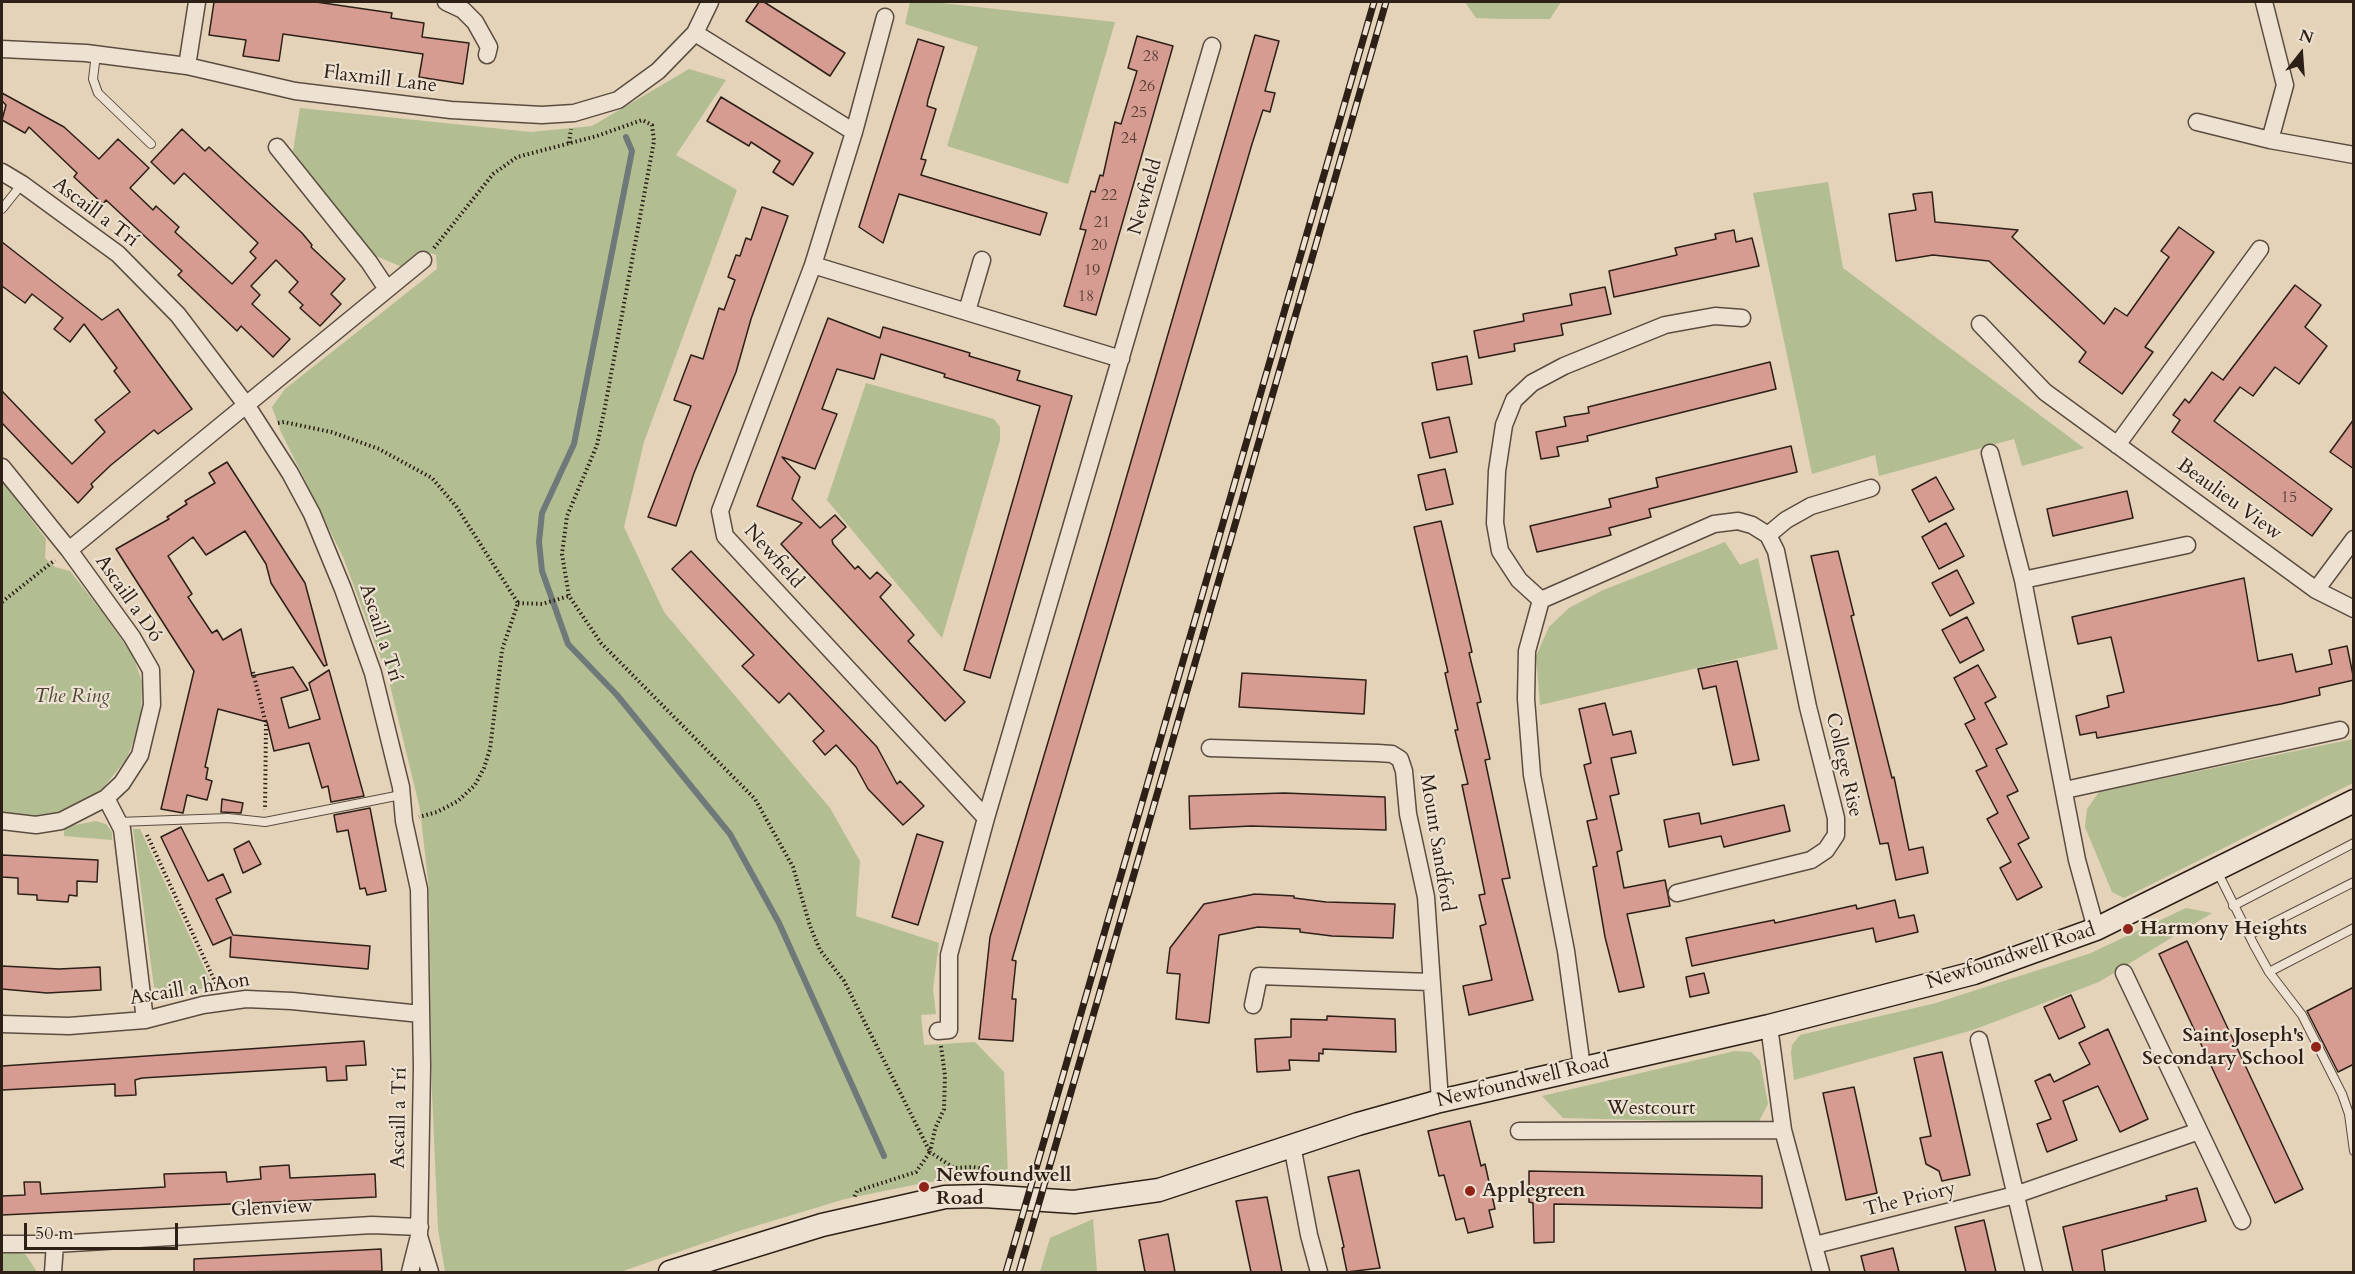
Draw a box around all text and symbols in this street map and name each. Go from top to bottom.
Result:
north arrow [2271,24,2331,84]
text: N [2296,24,2316,49]
house number: 28 [1143,47,1159,67]
street label: Flaxmill Lane [322,61,438,99]
house number: 26 [1139,77,1155,97]
house number: 25 [1131,103,1147,123]
house number: 24 [1121,129,1137,149]
street label: Newfield [1124,156,1168,238]
street label: Ascaill a Trí [47,173,143,253]
house number: 22 [1101,186,1117,206]
house number: 21 [1094,213,1110,233]
house number: 20 [1091,236,1107,256]
house number: 19 [1084,261,1100,281]
house number: 18 [1078,287,1094,307]
street label: Beaulieu View [2172,454,2286,546]
house number: 15 [2281,488,2297,508]
street label: Newfield [738,520,808,594]
street label: Ascaill a Dó [89,551,167,647]
street label: Ascaill a Trí [353,581,407,685]
park label: The Ring [34,685,110,709]
street label: College Rise [1819,711,1867,819]
street label: Mount Sandford [1413,772,1459,914]
place label: Harmony Heights [2140,917,2307,941]
street label: Newfoundwell Road [1923,918,2099,996]
marker: Harmony Heights [2121,922,2135,936]
street label: Ascaill a hAon [128,969,252,1011]
place label: Saint Joseph's Secondary School [2142,1024,2304,1071]
marker: Saint Joseph's Secondary School [2309,1040,2323,1054]
street label: Newfoundwell Road [1434,1050,1612,1114]
street label: Ascaill a Trí [387,1067,413,1169]
street label: Westcourt [1607,1097,1695,1121]
place label: Newfoundwell Road [936,1164,1071,1211]
street label: The Priory [1862,1177,1958,1223]
place label: Applegreen [1482,1179,1585,1203]
marker: Newfoundwell Road [917,1180,931,1194]
marker: Applegreen [1463,1184,1477,1198]
street label: Glenview [230,1195,314,1223]
scale bar [27,1211,182,1249]
text: 50 m [35,1221,74,1246]

